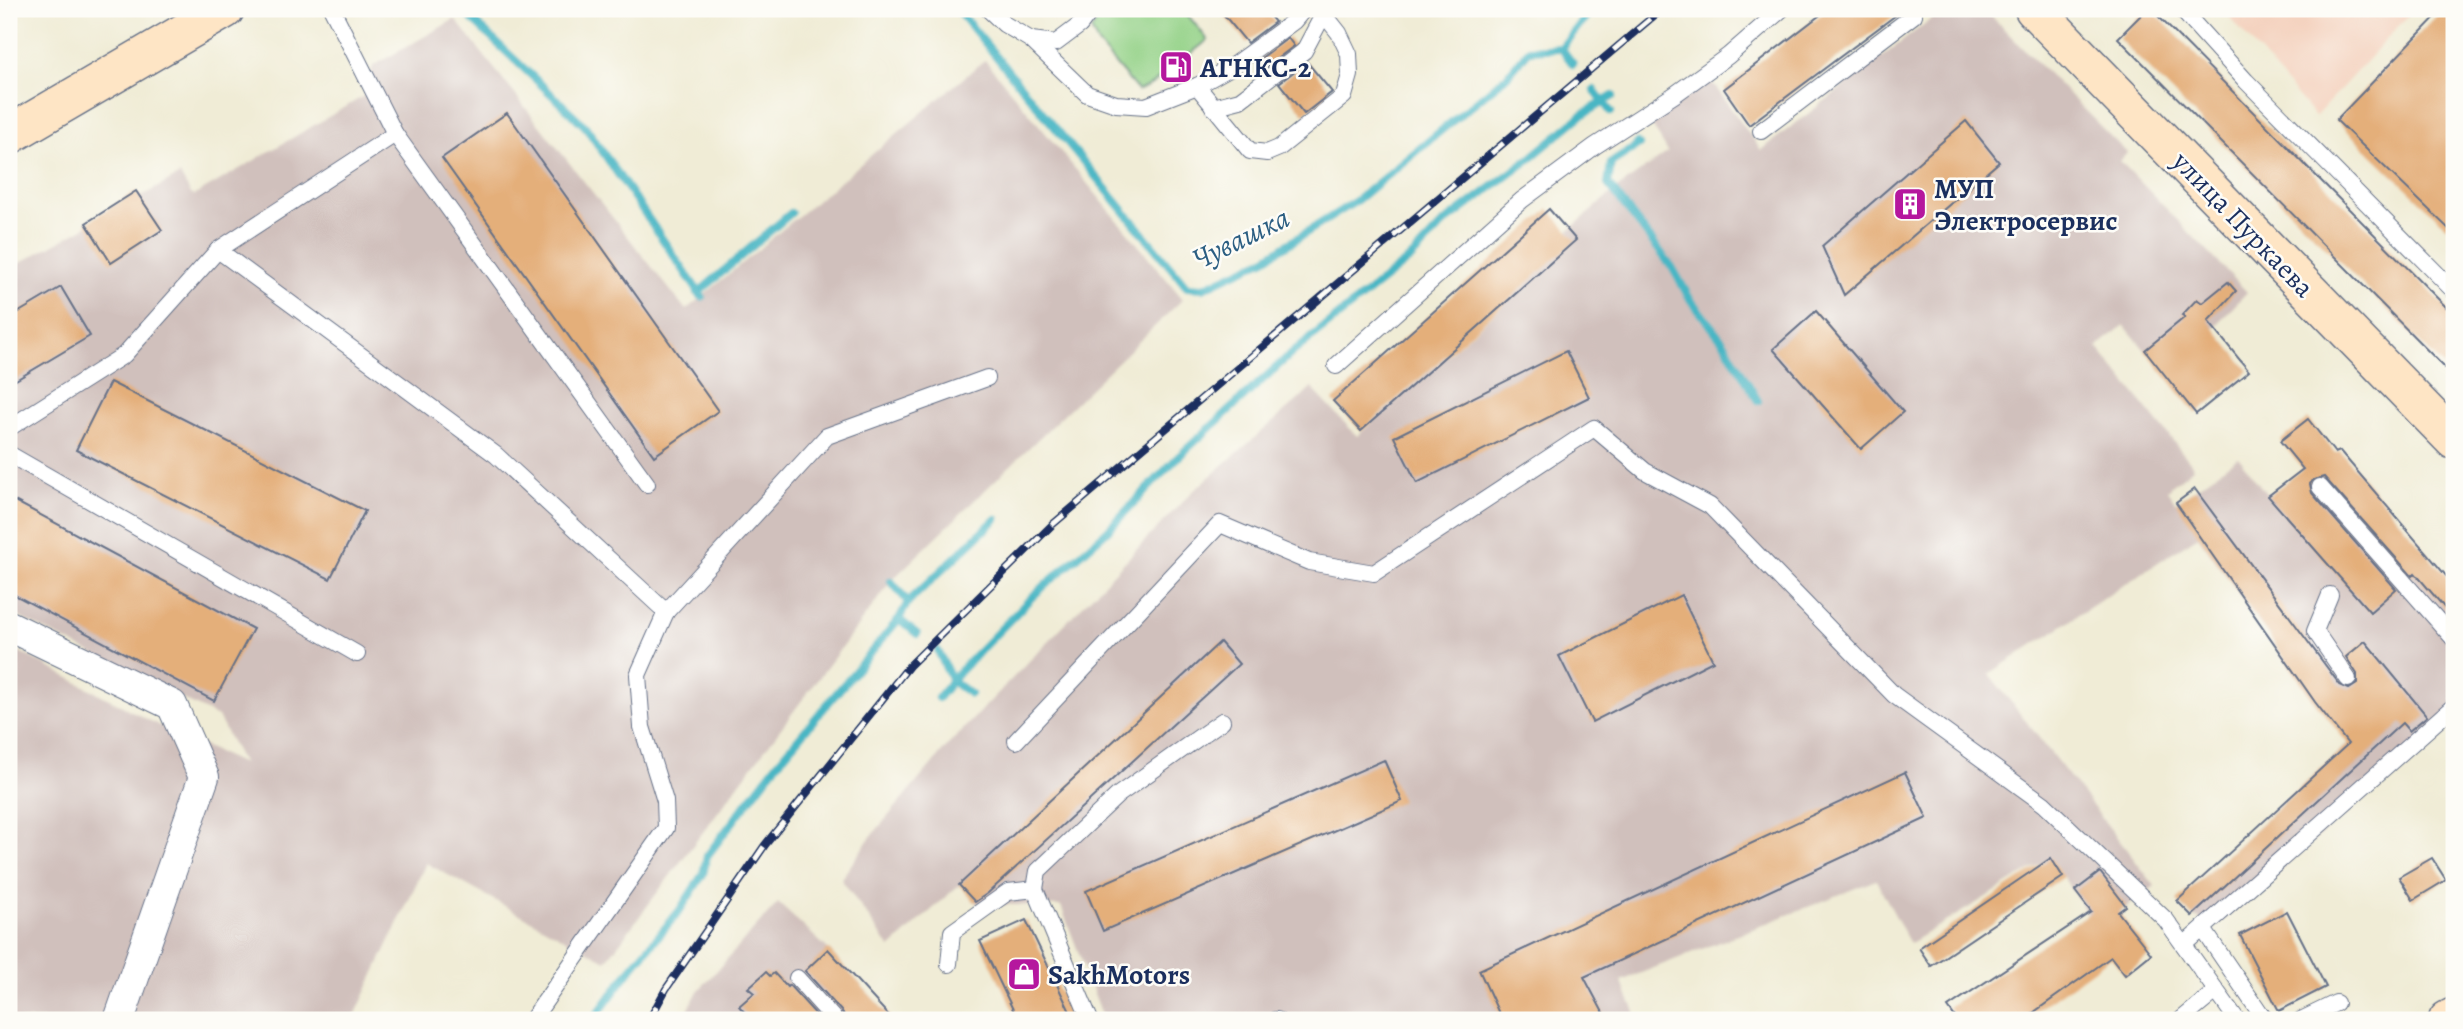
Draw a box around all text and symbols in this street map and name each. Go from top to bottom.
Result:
fuel station icon: АГНКС-2 [1157,48,1195,86]
place label: АГНКС-2 [1199,49,1312,87]
street label: улица Пуркаева [2163,143,2323,306]
place label: МУП Электросервис [1934,170,2118,240]
building icon: МУП Электросервис [1891,185,1929,223]
water label: Чувашка [1186,197,1296,279]
shop icon: SakhMotors [1005,955,1043,993]
place label: SakhMotors [1048,956,1190,994]

